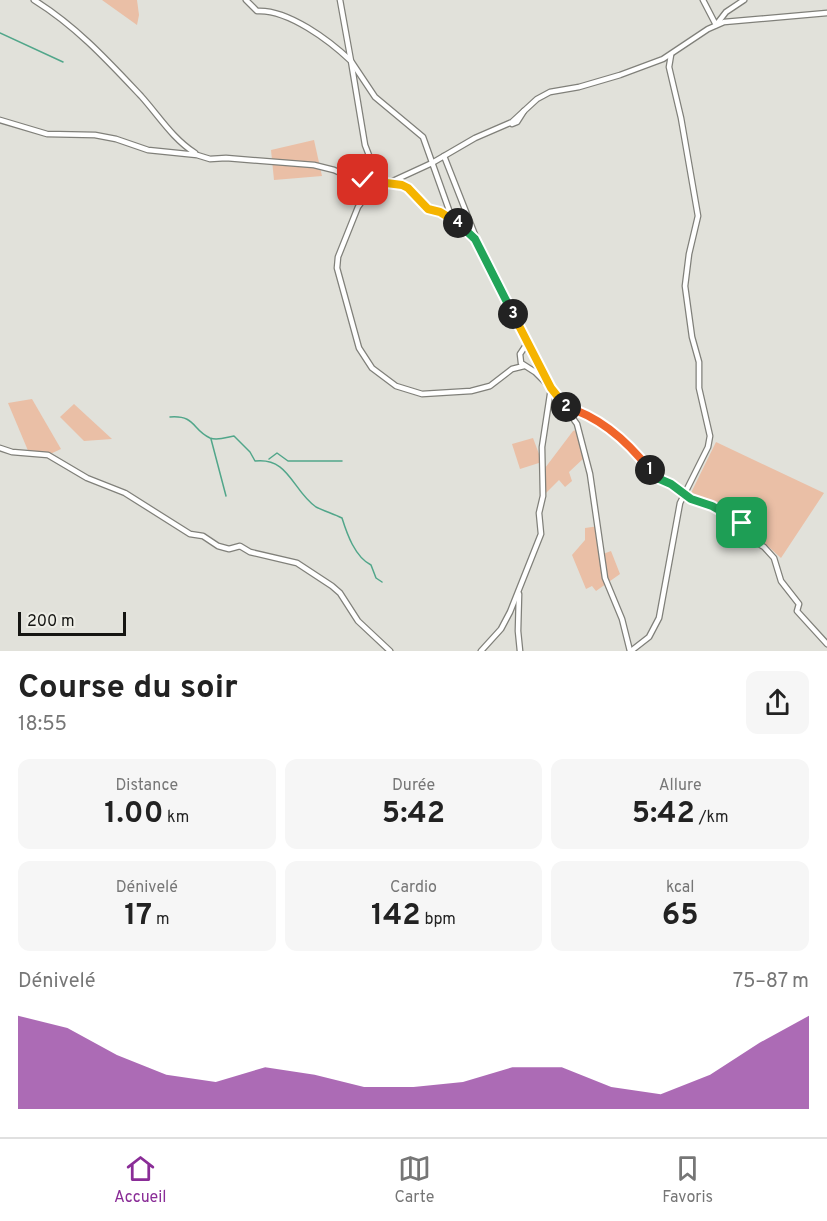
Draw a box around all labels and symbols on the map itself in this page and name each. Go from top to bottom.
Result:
pin [337,154,388,205]
pin: 4 [443,208,473,238]
pin: 3 [498,299,528,329]
pin: 2 [551,392,581,422]
pin: 1 [635,455,665,485]
pin [716,497,767,548]
scale bar [18,609,126,636]

